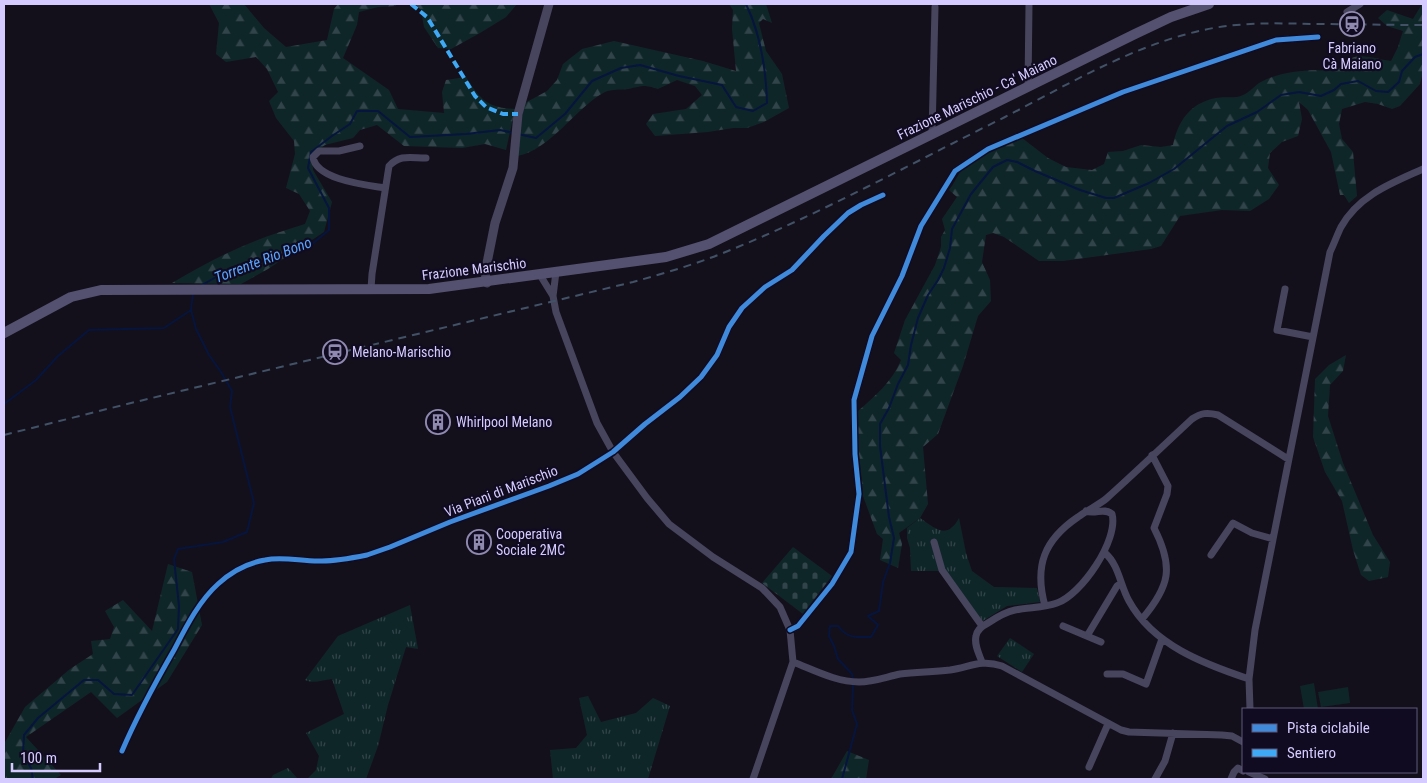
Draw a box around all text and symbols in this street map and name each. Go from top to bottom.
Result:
station icon: Fabriano Cà Maiano [1339,11,1365,37]
place label: Fabriano Cà Maiano [1323,40,1381,72]
street label: Frazione Marischio - Ca' Maiano [895,51,1059,143]
water label: Torrente Rio Bono [212,233,314,287]
street label: Frazione Marischio [421,255,527,283]
station icon: Melano-Marischio [322,339,348,365]
place label: Melano-Marischio [352,344,451,360]
building icon: Whirlpool Melano [425,409,451,435]
place label: Whirlpool Melano [456,414,552,430]
street label: Via Piani di Marischio [442,462,560,520]
place label: Cooperativa Sociale 2MC [496,526,565,558]
building icon: Cooperativa Sociale 2MC [466,529,492,555]
legend [1242,708,1417,773]
text: Pista ciclabile [1287,719,1370,737]
scale bar [12,740,100,772]
text: Sentiero [1287,744,1336,762]
text: 100 m [20,749,57,767]

